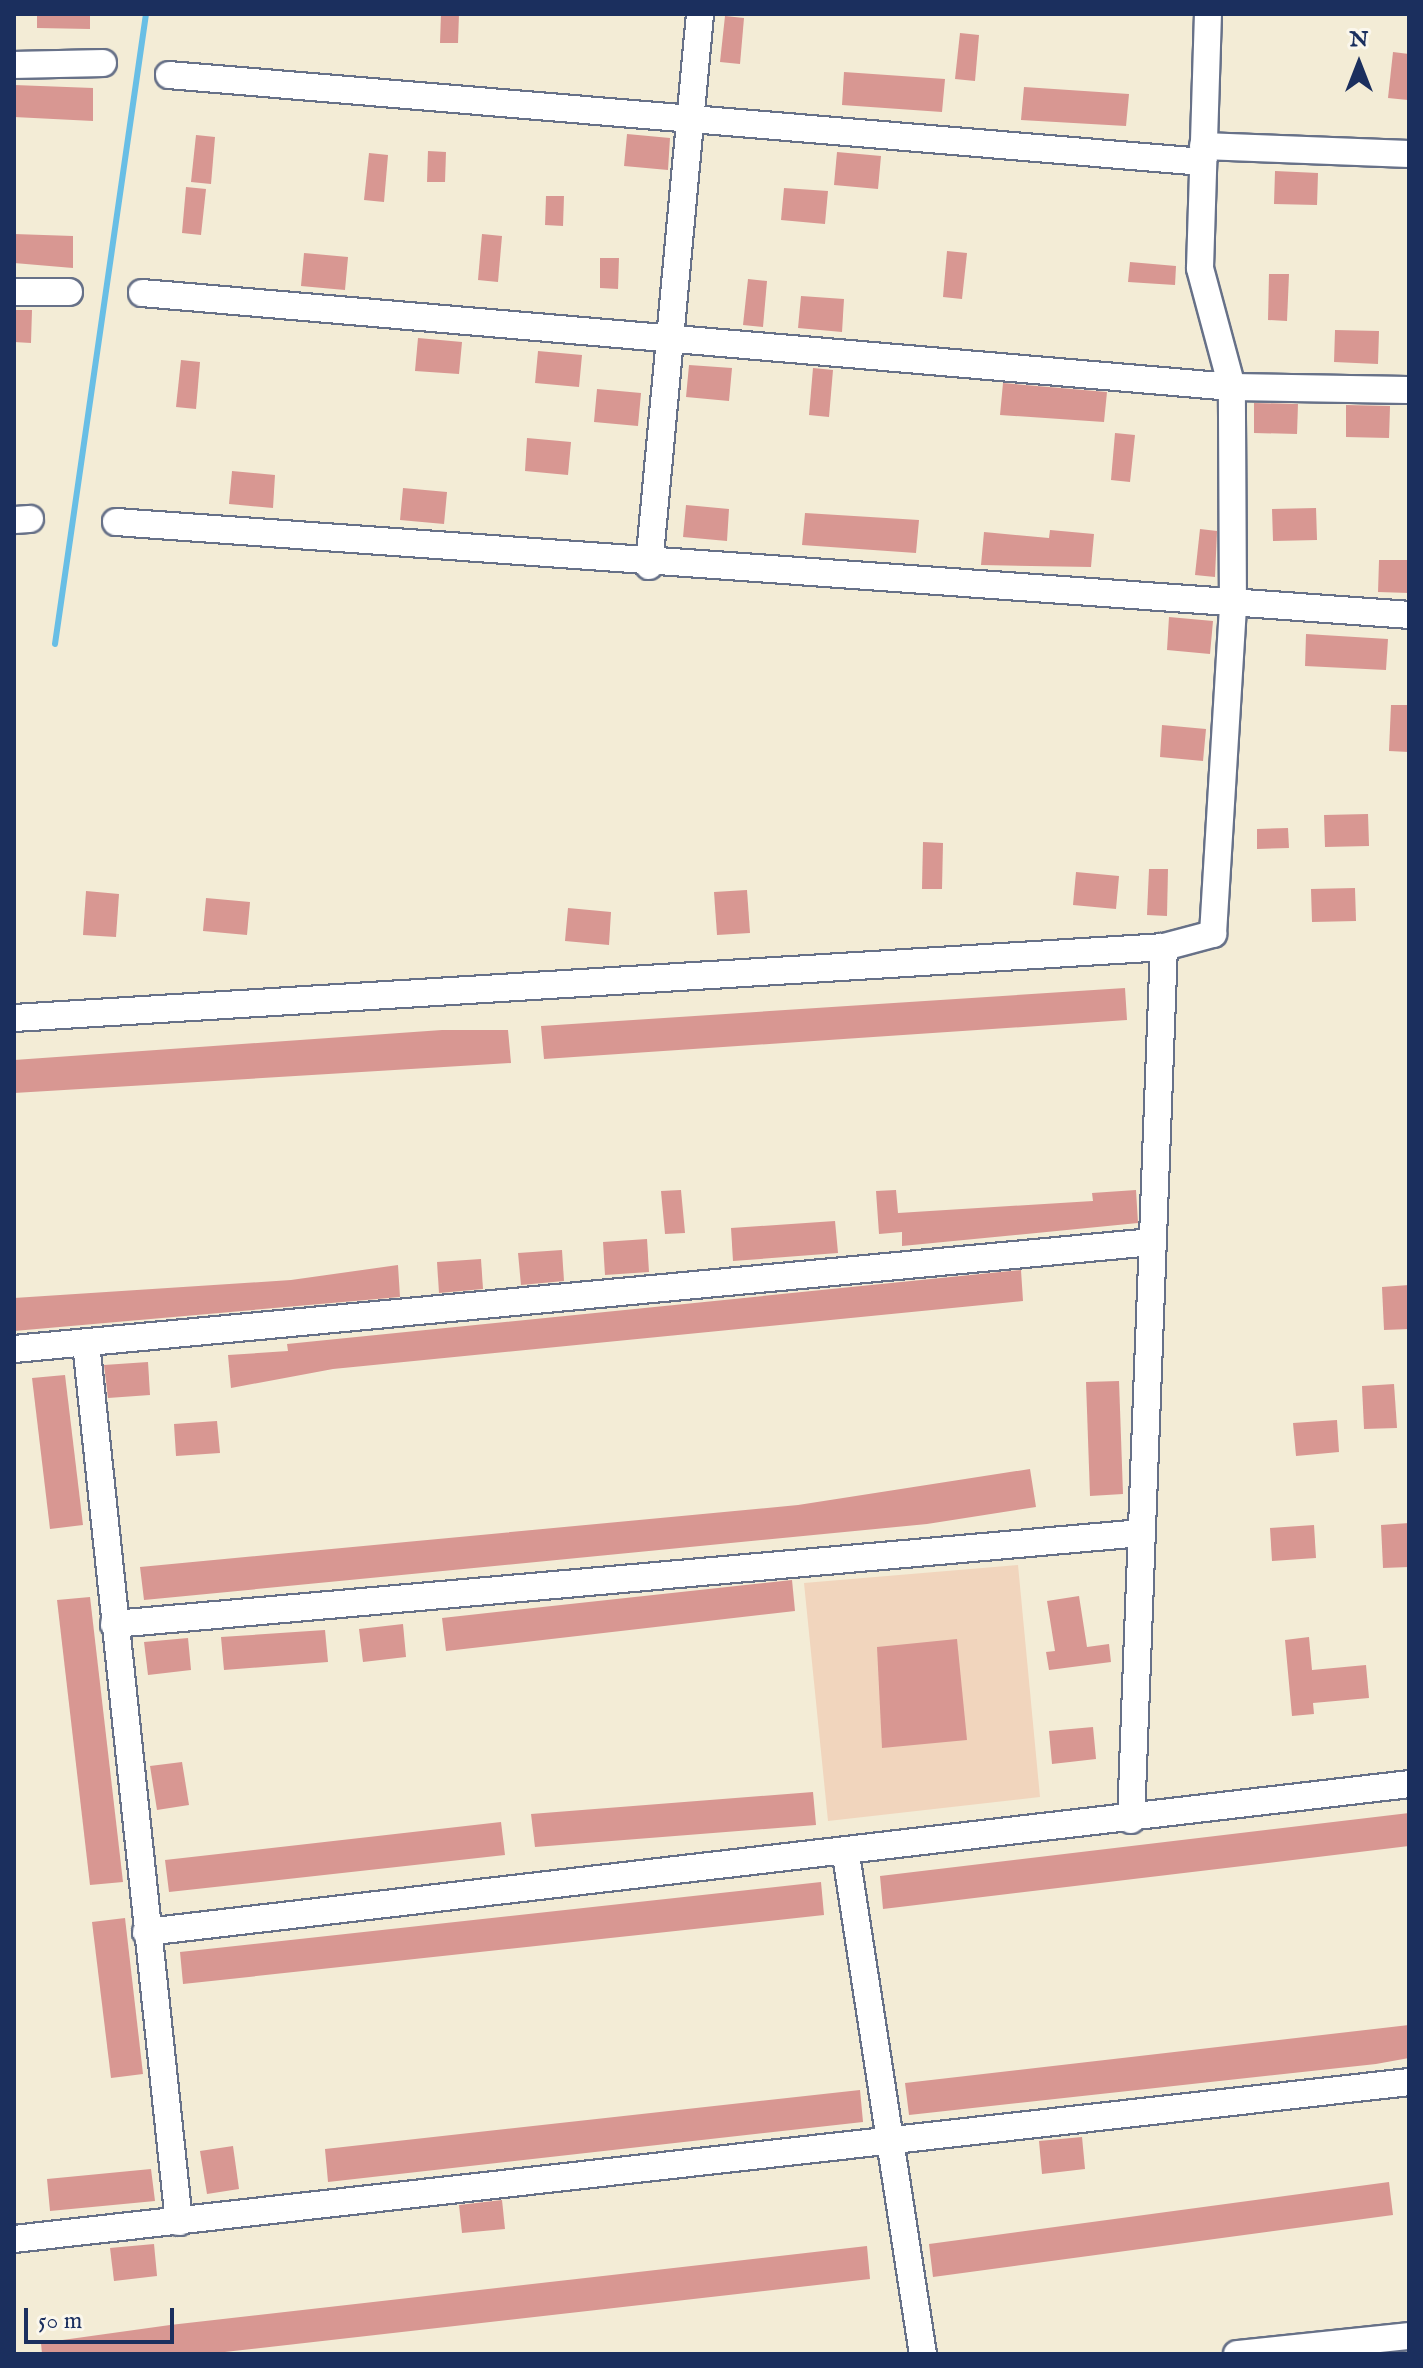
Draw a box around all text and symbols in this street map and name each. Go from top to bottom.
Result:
north arrow [1319,24,1399,104]
text: N [1349,26,1369,54]
scale bar [28,2292,178,2342]
text: 50 m [38,2306,82,2337]

